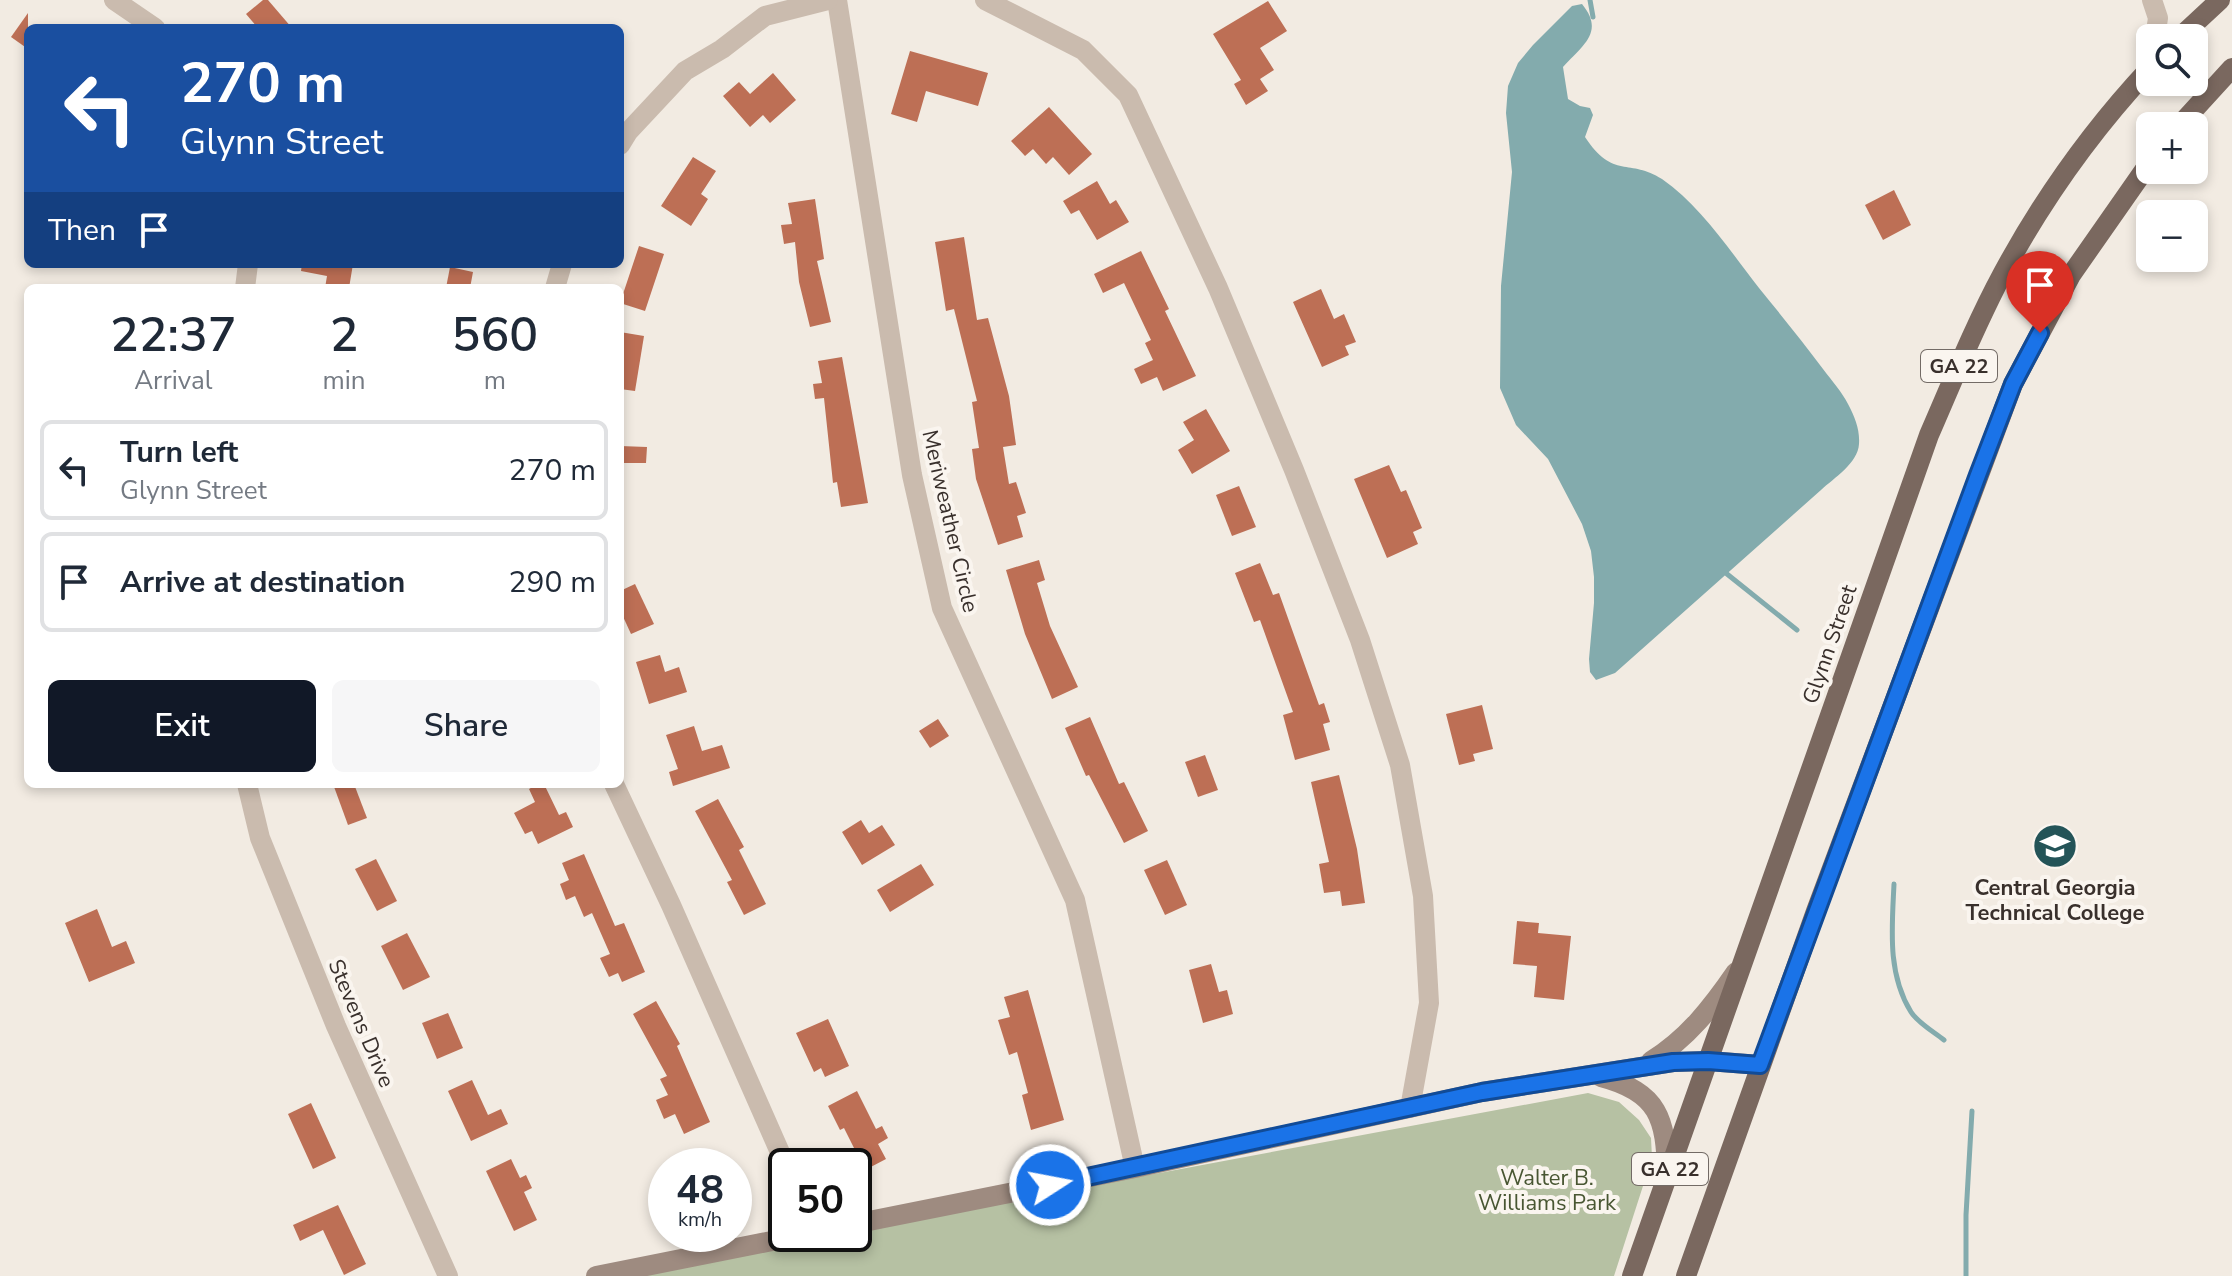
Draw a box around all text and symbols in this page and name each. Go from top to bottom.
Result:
map controls [2136,24,2208,272]
button: search [2136,24,2208,96]
text: 270 m [180,45,345,122]
icon: left [48,56,152,160]
button: + [2136,112,2208,184]
text: Glynn Street [180,118,383,167]
button: − [2136,200,2208,272]
icon: arrive [132,208,176,252]
text: Then [48,210,116,251]
pin [2006,251,2074,333]
icon: arrive [2018,263,2062,307]
text: 22:37 [110,302,237,368]
text: 2 [330,302,358,368]
text: 560 [452,302,538,368]
road number: GA 22 [1921,350,1997,382]
text: Arrival [134,363,212,398]
text: min [323,363,366,398]
text: m [484,363,506,398]
street label: Meriweather Circle [914,427,986,615]
text: Turn left [120,432,238,473]
icon: left [52,448,96,492]
text: 270 m [509,450,596,491]
text: Glynn Street [120,473,267,508]
icon: arrive [52,560,96,604]
text: Arrive at destination [120,562,405,603]
text: 290 m [509,562,596,603]
street label: Glynn Street [1796,580,1864,708]
button: Exit [48,680,316,772]
button: Share [332,680,600,772]
school or university icon: Central Georgia Technical College [2031,822,2079,870]
place label: Central Georgia Technical College [1966,873,2144,928]
street label: Stevens Drive [321,955,402,1092]
position arrow [1008,1143,1092,1227]
speed limit sign: 50 [768,1148,872,1252]
road number: GA 22 [1632,1153,1708,1185]
text: 48 [676,1163,724,1217]
park label: Walter B. Williams Park [1478,1163,1617,1218]
text: km/h [678,1206,722,1233]

